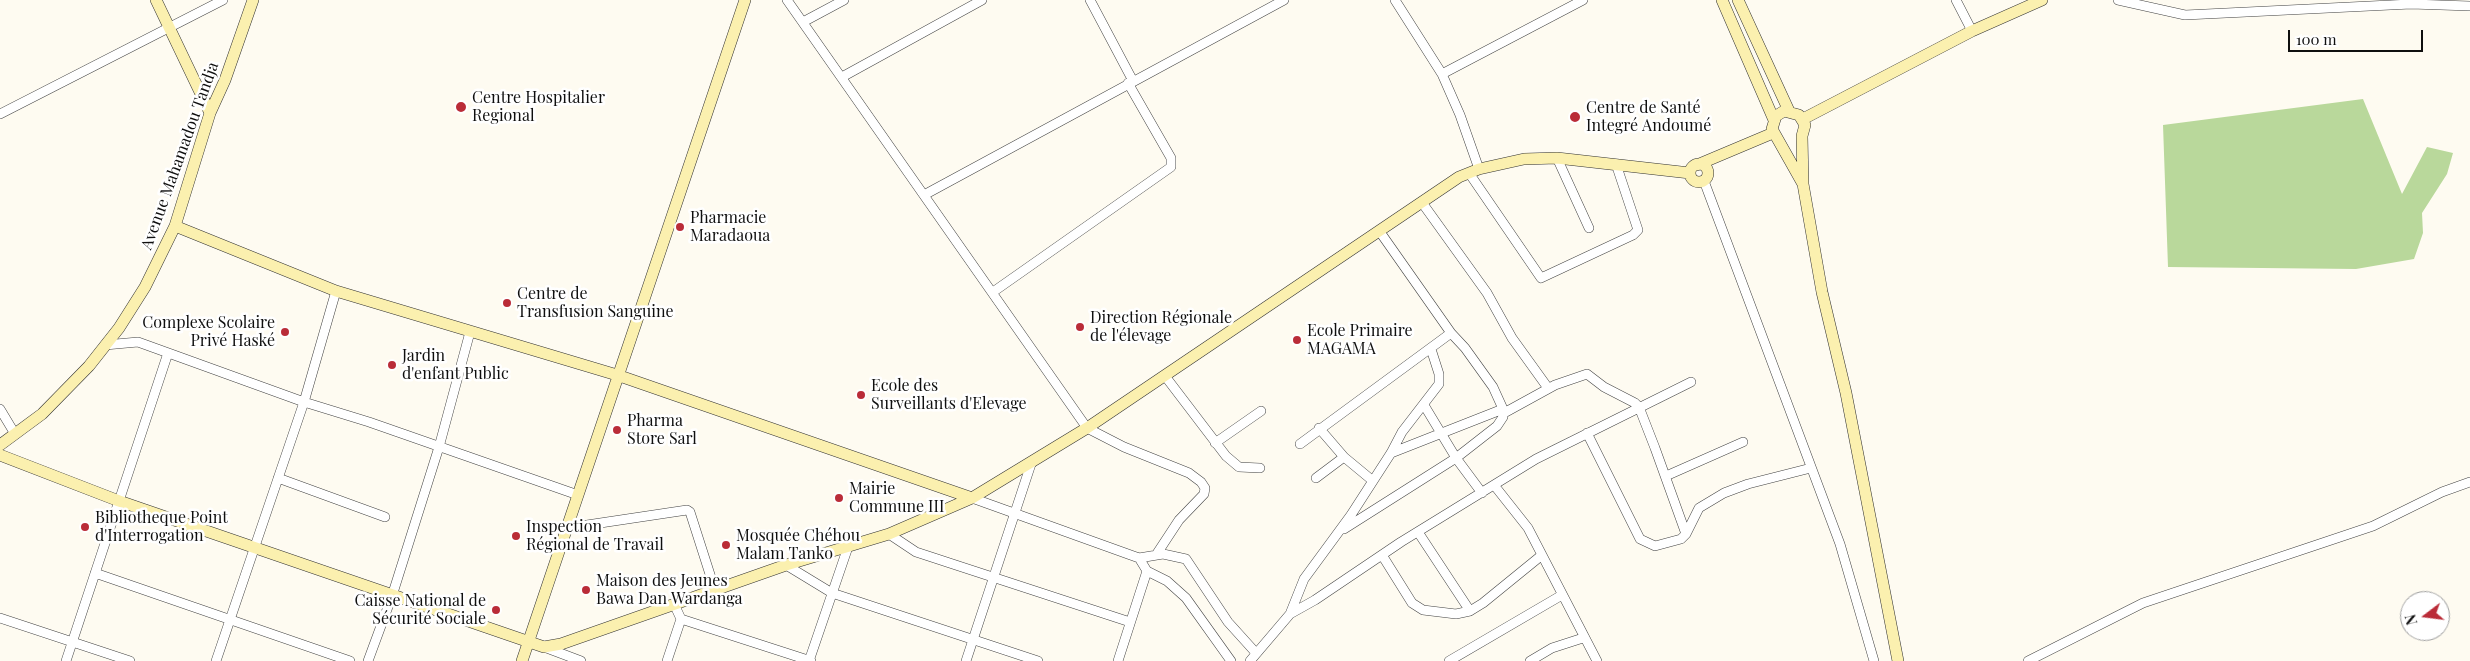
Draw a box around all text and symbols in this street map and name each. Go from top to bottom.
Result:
scale bar [2290,20,2425,52]
text: 100 m [2296,29,2337,49]
street label: Avenue Mahamadou Tandja [137,60,223,252]
place label: Centre Hospitalier Regional [472,88,605,126]
place label: Centre de Santé Integré Andoumé [1586,98,1711,136]
marker: Centre Hospitalier Regional [454,100,468,114]
marker: Centre de Santé Integré Andoumé [1568,110,1582,124]
place label: Pharmacie Maradaoua [690,208,770,246]
marker: Pharmacie Maradaoua [674,221,686,233]
place label: Centre de Transfusion Sanguine [517,284,674,322]
marker: Centre de Transfusion Sanguine [501,297,513,309]
place label: Direction Régionale de l'élevage [1090,308,1232,346]
place label: Complexe Scolaire Privé Haské [142,313,275,351]
marker: Direction Régionale de l'élevage [1074,321,1086,333]
place label: Ecole Primaire MAGAMA [1307,321,1413,359]
marker: Complexe Scolaire Privé Haské [279,326,291,338]
marker: Ecole Primaire MAGAMA [1291,334,1303,346]
place label: Jardin d'enfant Public [402,346,509,384]
marker: Jardin d'enfant Public [386,359,398,371]
place label: Ecole des Surveillants d'Elevage [871,376,1027,414]
marker: Ecole des Surveillants d'Elevage [855,389,867,401]
place label: Pharma Store Sarl [627,411,697,449]
marker: Pharma Store Sarl [611,424,623,436]
place label: Mairie Commune III [849,479,944,517]
marker: Mairie Commune III [833,492,845,504]
place label: Bibliotheque Point d'Interrogation [95,508,228,546]
place label: Inspection Régional de Travail [526,517,664,555]
marker: Bibliotheque Point d'Interrogation [79,521,91,533]
place label: Mosquée Chéhou Malam Tanko [736,526,860,564]
marker: Inspection Régional de Travail [510,530,522,542]
marker: Mosquée Chéhou Malam Tanko [720,539,732,551]
place label: Maison des Jeunes Bawa Dan Wardanga [596,571,742,609]
marker: Maison des Jeunes Bawa Dan Wardanga [580,584,592,596]
place label: Caisse National de Sécurité Sociale [354,591,486,629]
north arrow [2400,591,2450,641]
marker: Caisse National de Sécurité Sociale [490,604,502,616]
text: N [2401,612,2421,627]

